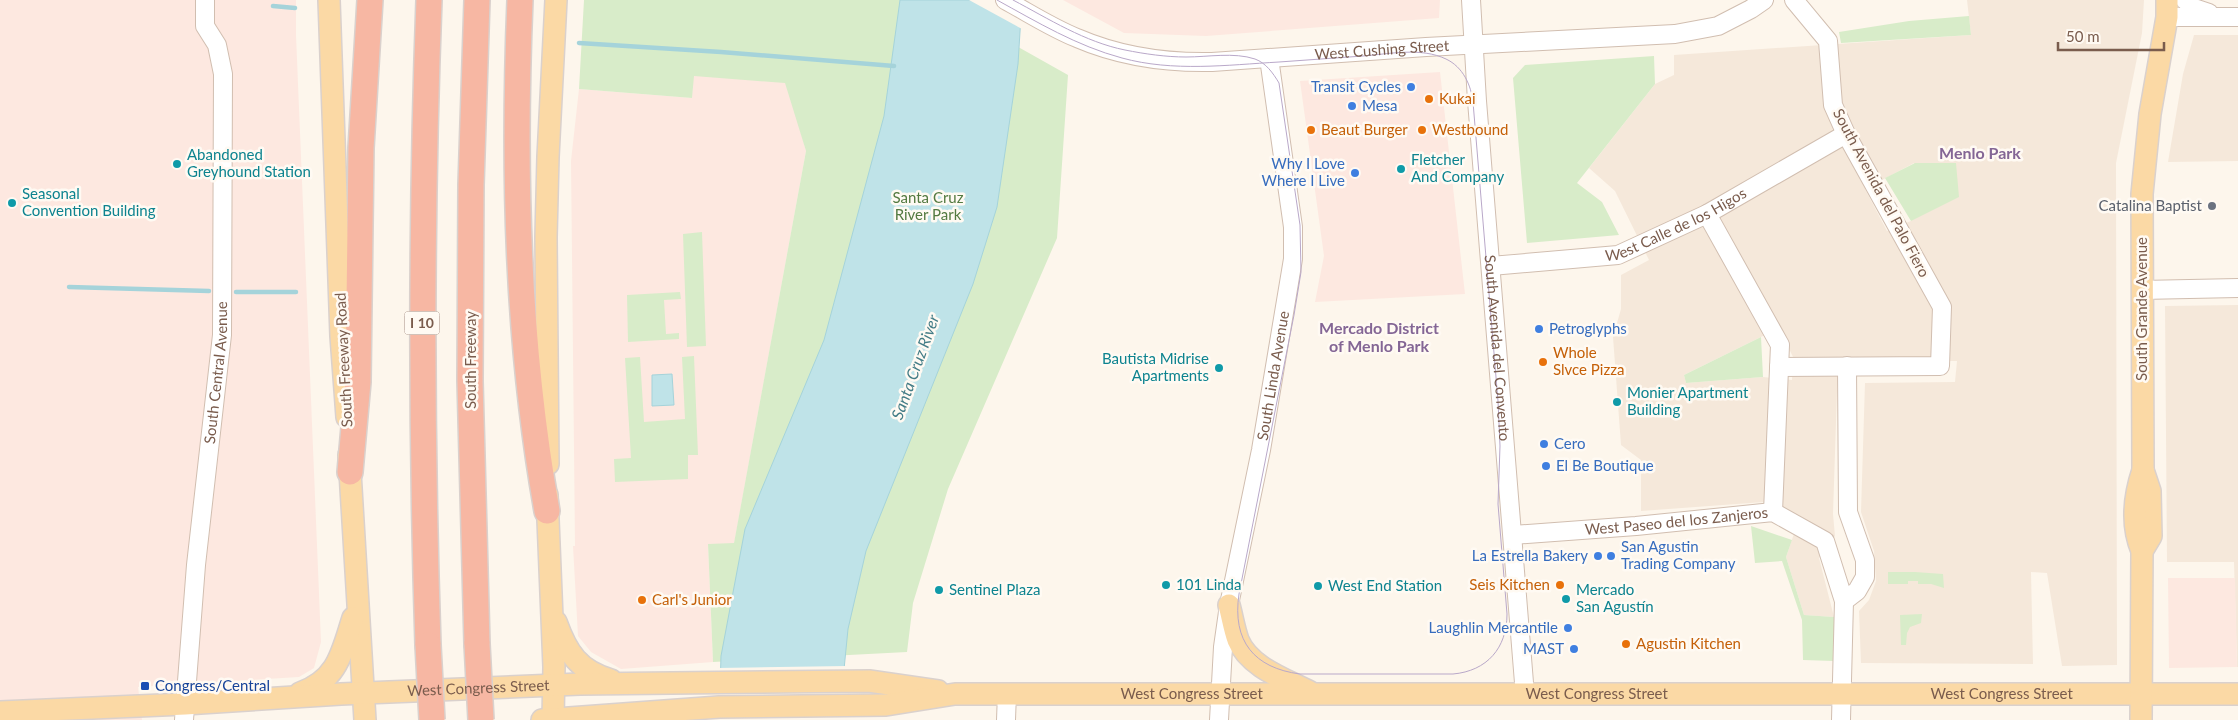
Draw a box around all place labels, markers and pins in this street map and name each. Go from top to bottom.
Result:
place label: Transit Cycles [1311,77,1401,95]
marker: Transit Cycles [1405,81,1417,93]
place label: Kukai [1439,89,1476,107]
marker: Kukai [1423,93,1435,105]
place label: Mesa [1362,96,1398,114]
marker: Mesa [1346,100,1358,112]
place label: Beaut Burger [1321,120,1408,138]
place label: Westbound [1432,120,1509,138]
marker: Beaut Burger [1305,124,1317,136]
marker: Westbound [1416,124,1428,136]
place label: Abandoned Greyhound Station [187,145,311,180]
place label: Fletcher And Company [1411,150,1504,185]
place label: Why I Love Where I Live [1262,154,1345,189]
marker: Abandoned Greyhound Station [171,158,183,170]
marker: Fletcher And Company [1395,163,1407,175]
marker: Why I Love Where I Live [1349,167,1361,179]
place label: Seasonal Convention Building [22,184,156,219]
place label: Catalina Baptist [2099,196,2203,214]
marker: Seasonal Convention Building [6,197,18,209]
marker: Catalina Baptist [2206,200,2218,212]
place label: Petroglyphs [1549,319,1627,337]
marker: Petroglyphs [1533,323,1545,335]
place label: Whole Slvce Pizza [1553,343,1624,378]
place label: Bautista Midrise Apartments [1102,349,1209,384]
marker: Whole Slvce Pizza [1537,356,1549,368]
marker: Bautista Midrise Apartments [1213,362,1225,374]
place label: Monier Apartment Building [1627,383,1749,418]
marker: Monier Apartment Building [1611,396,1623,408]
place label: Cero [1554,434,1585,452]
marker: Cero [1538,438,1550,450]
place label: El Be Boutique [1556,456,1654,474]
marker: El Be Boutique [1540,460,1552,472]
place label: San Agustin Trading Company [1621,537,1736,572]
place label: La Estrella Bakery [1472,546,1588,564]
marker: La Estrella Bakery [1592,550,1604,562]
marker: San Agustin Trading Company [1605,550,1617,562]
place label: 101 Linda [1176,575,1241,593]
place label: Seis Kitchen [1469,575,1550,593]
place label: West End Station [1328,576,1442,594]
marker: 101 Linda [1160,579,1172,591]
marker: Seis Kitchen [1554,579,1566,591]
place label: Sentinel Plaza [949,580,1040,598]
marker: West End Station [1312,580,1324,592]
place label: Mercado San Agustín [1576,580,1654,615]
marker: Sentinel Plaza [933,584,945,596]
place label: Carl's Junior [652,590,732,608]
marker: Mercado San Agustín [1560,593,1572,605]
marker: Carl's Junior [636,594,648,606]
place label: Laughlin Mercantile [1429,618,1558,636]
marker: Laughlin Mercantile [1562,622,1574,634]
place label: Agustin Kitchen [1636,634,1741,652]
marker: Agustin Kitchen [1620,638,1632,650]
place label: MAST [1523,639,1564,657]
marker: MAST [1568,643,1580,655]
place label: Congress/Central [155,676,270,694]
marker: Congress/Central [139,680,151,692]

